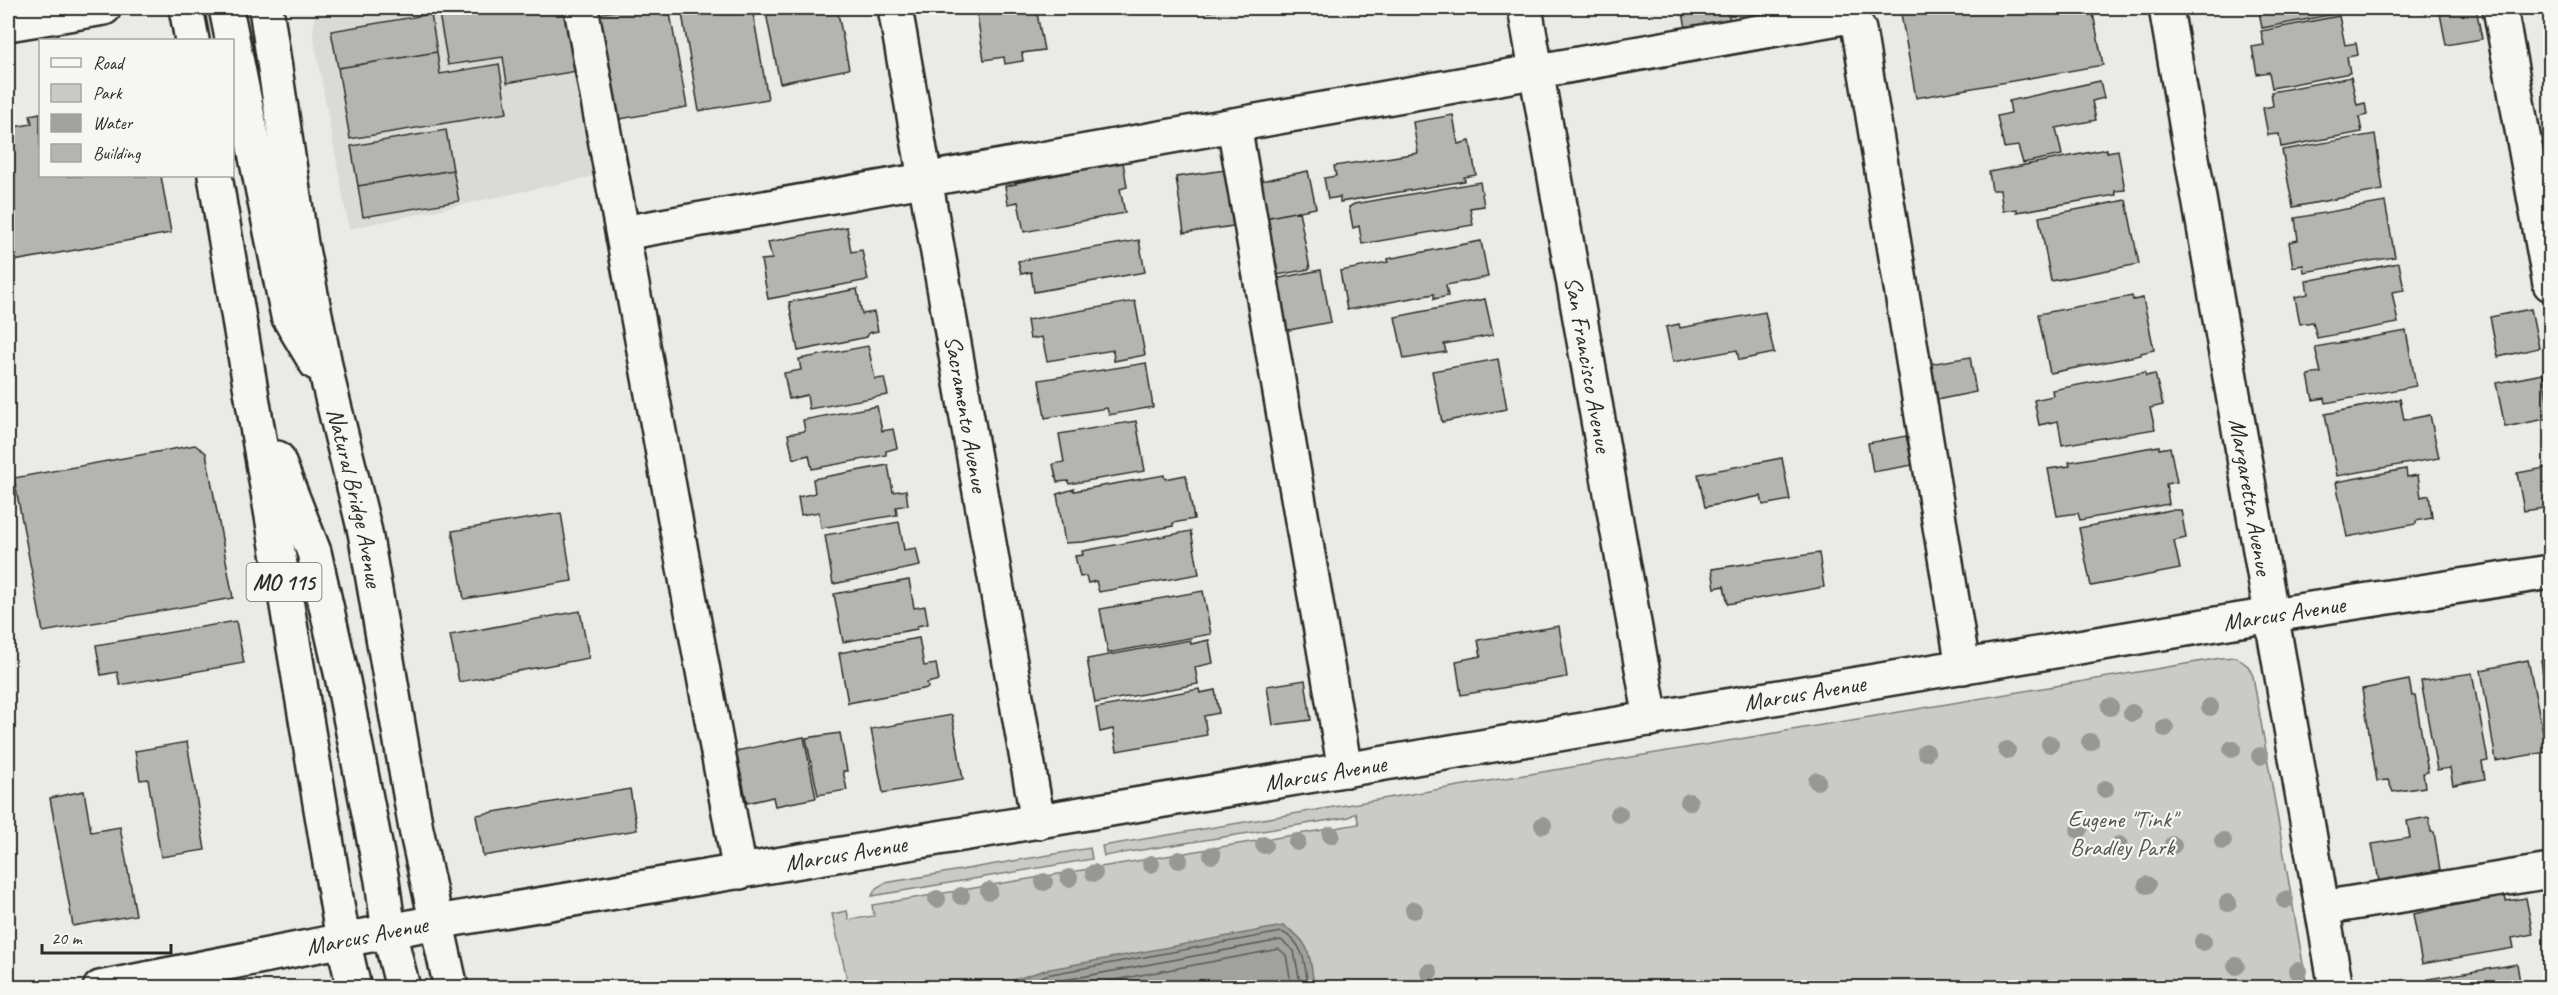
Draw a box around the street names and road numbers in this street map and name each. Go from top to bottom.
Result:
street label: San Francisco Avenue [1558,274,1619,457]
street label: Sacramento Avenue [938,333,995,497]
street label: Natural Bridge Avenue [320,405,390,592]
street label: Margaretta Avenue [2222,416,2279,580]
road number: MO 115 [246,563,322,601]
street label: Marcus Avenue [2221,589,2349,638]
street label: Marcus Avenue [1741,668,1870,718]
street label: Marcus Avenue [1262,748,1390,798]
street label: Marcus Avenue [783,828,911,878]
street label: Marcus Avenue [304,909,432,962]

